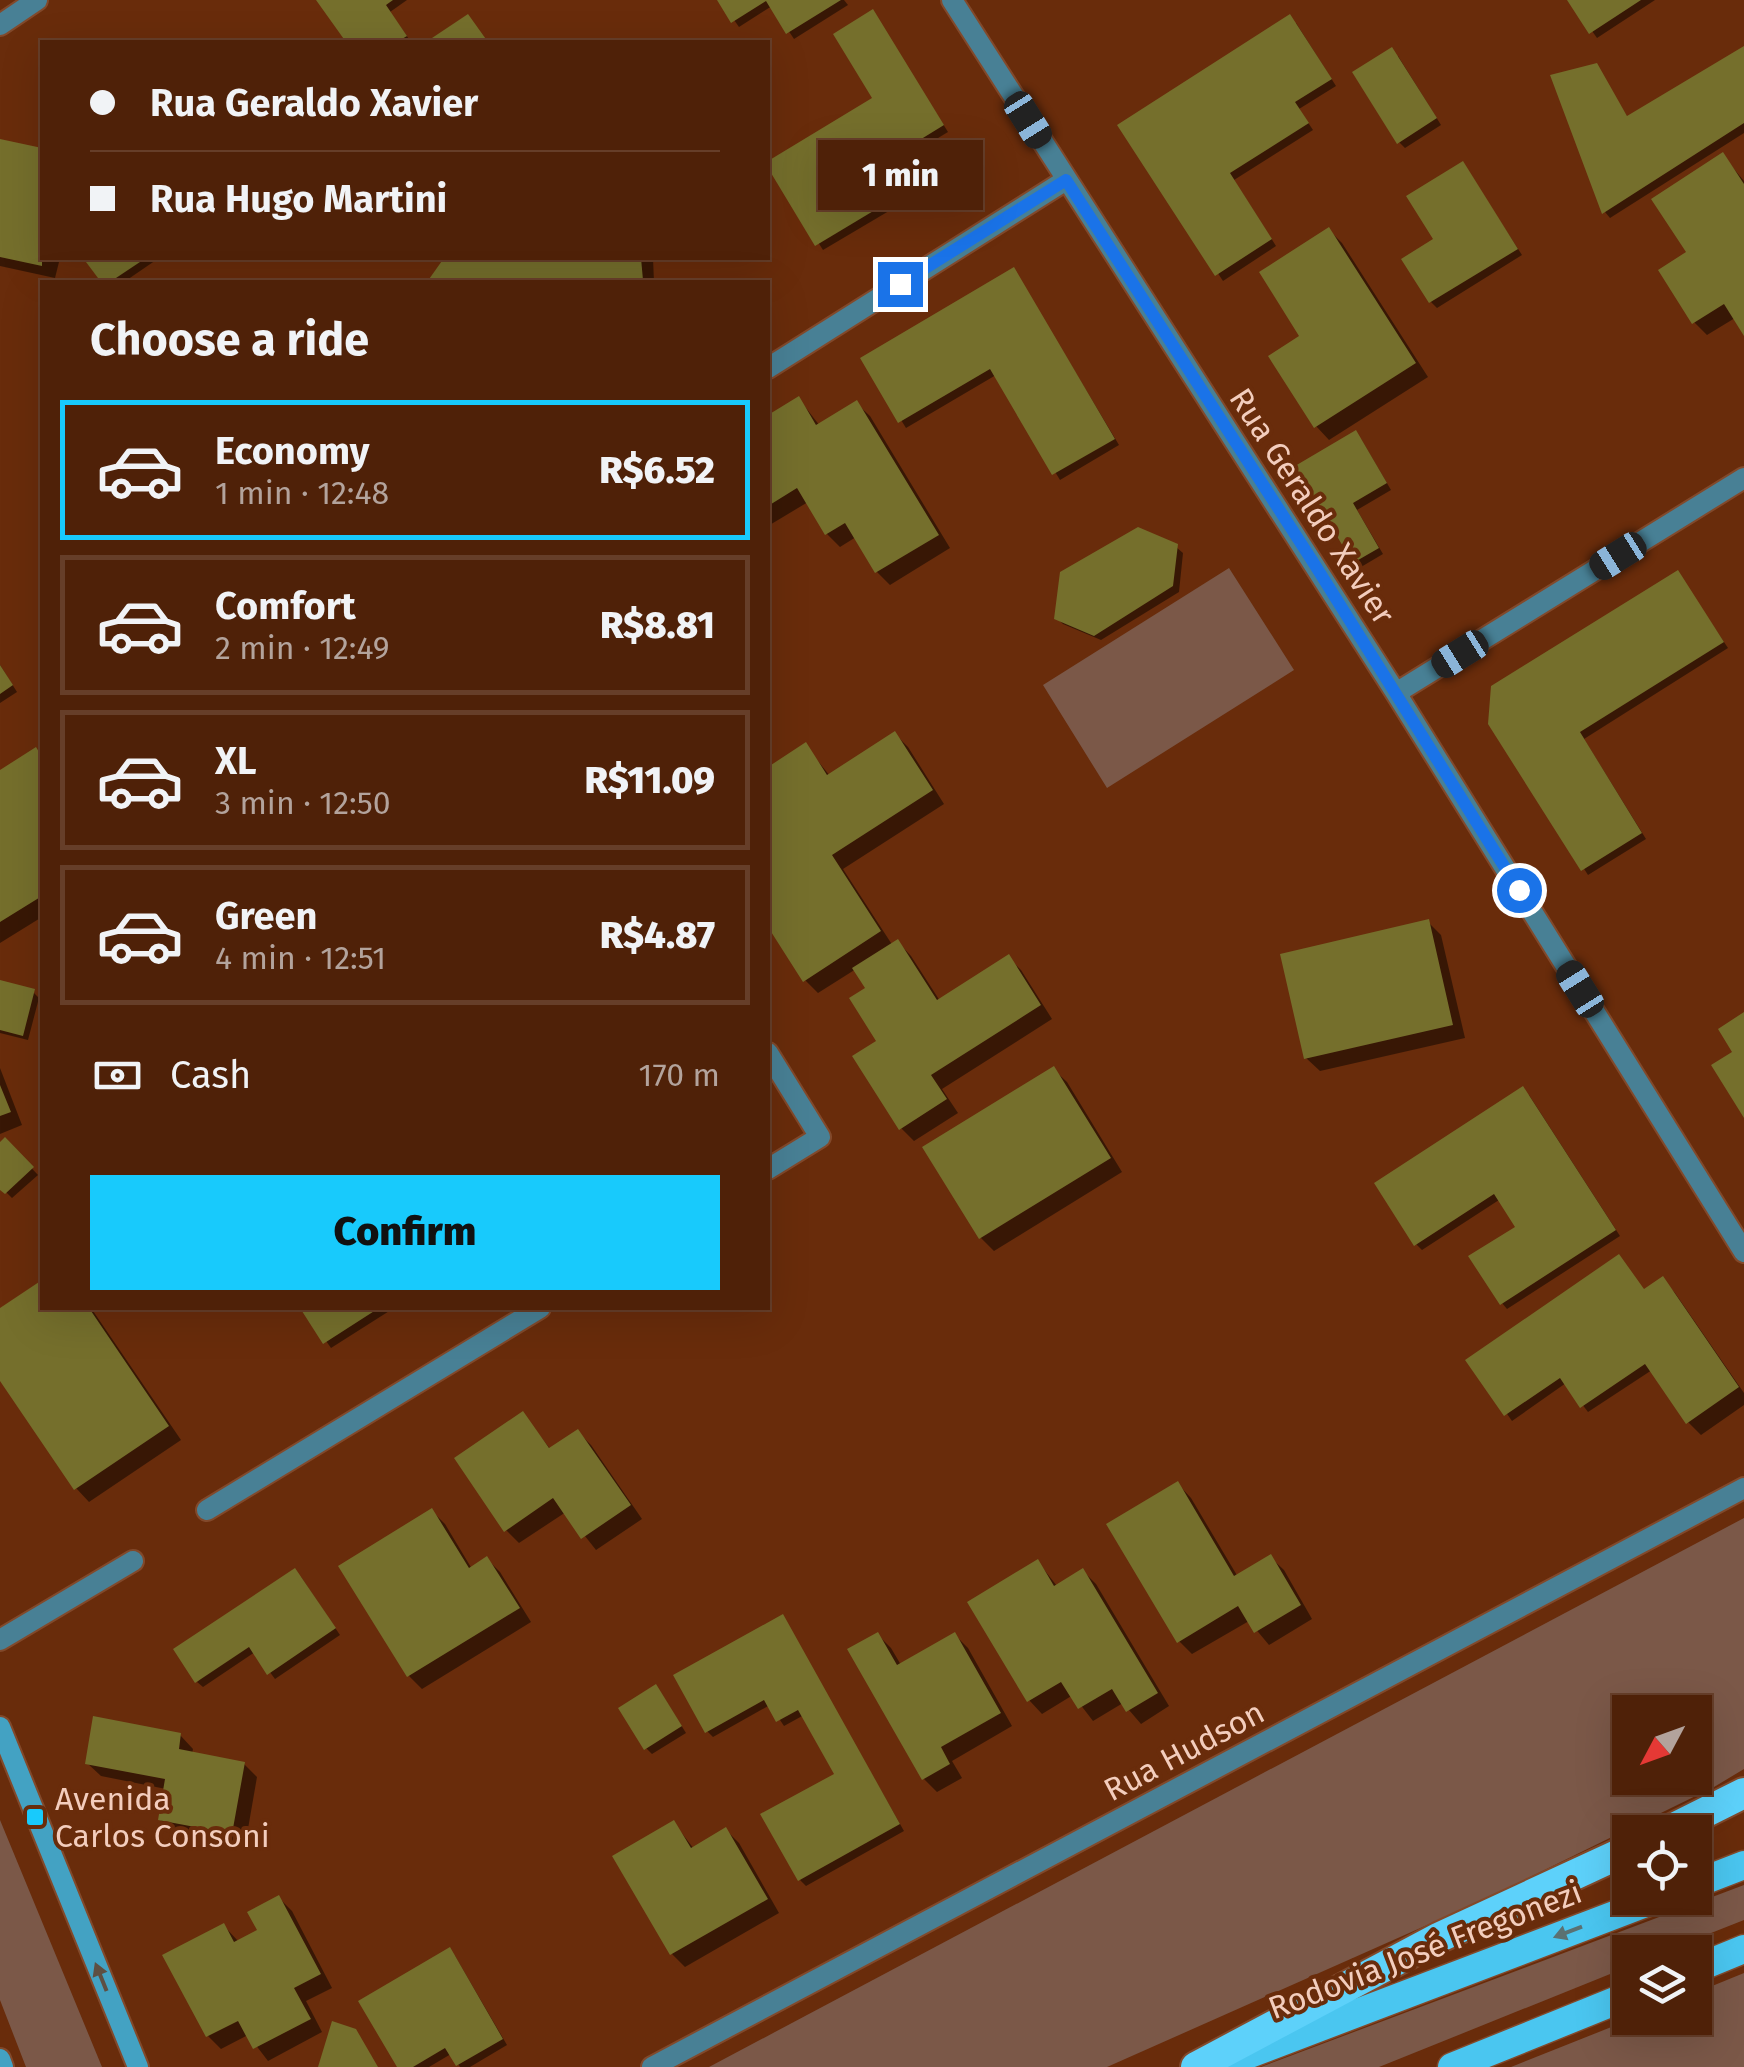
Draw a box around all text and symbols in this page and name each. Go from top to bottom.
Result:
text: Rua Geraldo Xavier [150,80,478,126]
car [999,87,1057,153]
callout: 1 min [818,139,982,209]
text: 1 min [862,156,939,194]
text: Rua Hugo Martini [150,176,447,222]
route end [878,262,923,307]
text: Choose a ride [90,313,369,367]
street label: Rua Geraldo Xavier [1221,381,1403,632]
icon: car [95,425,185,515]
text: Economy [215,428,370,474]
text: R$6.52 [599,447,715,493]
text: 1 min · 12:48 [215,474,389,512]
car [1585,527,1651,585]
icon: car [95,580,185,670]
text: Comfort [215,583,356,629]
text: R$8.81 [600,602,715,648]
car [1427,625,1493,683]
text: 2 min · 12:49 [215,629,390,667]
icon: car [95,735,185,825]
text: XL [215,738,257,784]
text: R$11.09 [584,757,715,803]
text: 3 min · 12:50 [215,784,391,822]
route start [1497,868,1542,913]
icon: car [95,890,185,980]
text: Green [215,893,318,939]
text: R$4.87 [600,912,715,958]
text: 4 min · 12:51 [215,939,386,977]
car [1551,956,1609,1022]
icon: cash [90,1048,145,1103]
text: Cash [170,1052,251,1098]
text: 170 m [639,1056,720,1094]
button: Confirm [90,1175,720,1290]
street label: Rua Hudson [1097,1693,1271,1809]
north arrow [1612,1695,1712,1795]
map controls [1612,1695,1712,2035]
place label: Avenida Carlos Consoni [55,1780,270,1855]
marker: Avenida Carlos Consoni [24,1806,46,1828]
button: locate [1612,1815,1712,1915]
street label: Rodovia José Fregonezi [1263,1873,1587,2027]
one-way arrow [1553,1925,1583,1940]
button: layers [1612,1935,1712,2035]
one-way arrow [92,1962,108,1992]

